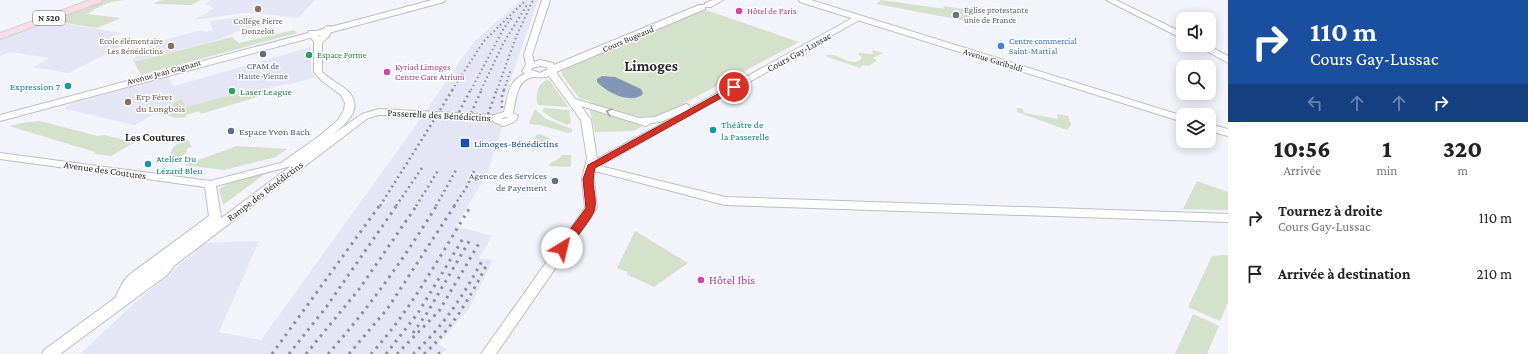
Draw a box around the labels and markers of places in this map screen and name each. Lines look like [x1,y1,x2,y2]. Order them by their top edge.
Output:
marker: Collège Pierre Donzelot [253,4,263,14]
place label: Église protestante unie de France [964,5,1028,25]
marker: Hôtel de Paris [734,6,744,16]
place label: Hôtel de Paris [747,6,797,16]
marker: Église protestante unie de France [951,10,961,20]
place label: Collège Pierre Donzelot [233,16,283,36]
place label: École élémentaire Les Bénédictins [99,36,163,56]
place label: Centre commercial Saint-Martial [1009,36,1078,56]
marker: École élémentaire Les Bénédictins [166,41,176,51]
marker: Centre commercial Saint-Martial [996,41,1006,51]
marker: CPAM de Haute-Vienne [258,49,268,59]
marker: Espace Forme [304,50,314,60]
place label: Espace Forme [317,50,367,60]
place label: CPAM de Haute-Vienne [238,61,288,81]
place label: Kyriad Limoges Centre Gare Atrium [395,62,465,82]
marker: Kyriad Limoges Centre Gare Atrium [382,67,392,77]
pin [717,70,751,104]
place label: Expression 7 [10,81,60,92]
marker: Expression 7 [63,81,73,91]
marker: Laser League [227,86,237,96]
place label: Laser League [240,86,293,97]
place label: Erp Féret du Longbois [136,91,185,114]
marker: Erp Féret du Longbois [123,97,133,107]
place label: Théâtre de la Passerelle [721,119,770,142]
marker: Théâtre de la Passerelle [708,125,718,135]
marker: Espace Yvon Bach [226,126,236,136]
place label: Espace Yvon Bach [239,126,310,137]
marker: Limoges-Bénédictins [459,137,471,149]
place label: Limoges-Bénédictins [474,138,558,149]
place label: Atelier Du Lézard Bleu [156,153,203,176]
marker: Atelier Du Lézard Bleu [143,159,153,169]
place label: Agence des Services de Payement [469,170,548,193]
marker: Agence des Services de Payement [550,176,560,186]
place label: Hôtel Ibis [709,273,755,287]
marker: Hôtel Ibis [696,275,706,285]

